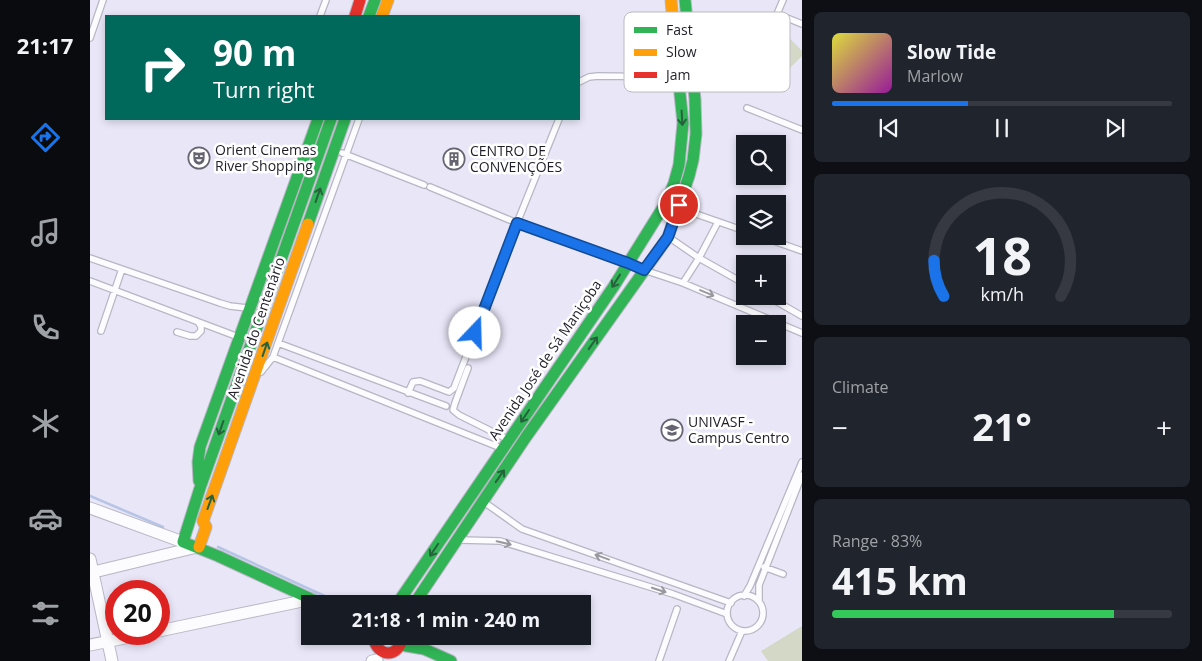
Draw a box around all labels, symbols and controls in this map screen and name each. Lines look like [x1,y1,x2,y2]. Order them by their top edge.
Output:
legend [624,12,790,92]
text: Fast [666,20,693,39]
text: 90 m [213,29,296,76]
text: 21:17 [17,30,73,60]
icon: right [130,35,195,100]
text: Slow Tide [907,39,996,65]
text: Slow [666,42,697,61]
text: Jam [664,65,691,84]
text: Marlow [907,65,963,87]
text: Turn right [213,74,315,104]
one-way arrow [678,110,687,126]
icon: previous [875,114,903,142]
icon: pause [988,114,1016,142]
icon: next [1101,114,1129,142]
icon: directions [28,120,63,155]
map controls [736,135,786,365]
button: search [736,135,786,185]
place label: Orient Cinemas River Shopping [215,140,317,175]
place label: CENTRO DE CONVENÇÕES [470,141,562,176]
theatre icon: Orient Cinemas River Shopping [187,146,211,170]
building icon: CENTRO DE CONVENÇÕES [442,147,466,171]
pin [658,184,700,226]
one-way arrow [314,187,324,203]
icon: arrive [665,191,693,219]
button: layers [736,195,786,245]
icon: music [28,215,63,250]
text: 18 [972,219,1032,290]
street label: Avenida do Centenário [222,254,289,401]
button: + [736,255,786,305]
one-way arrow [611,274,621,288]
street label: Avenida José de Sá Maniçoba [484,276,605,443]
text: km/h [980,282,1024,306]
one-way arrow [699,289,714,299]
position arrow [448,306,500,358]
icon: phone [28,310,63,345]
button: − [736,315,786,365]
one-way arrow [588,336,598,350]
one-way arrow [261,341,270,357]
text: Climate [832,376,889,398]
text: 21° [972,400,1032,452]
icon: climate [28,406,63,441]
text: − [832,408,848,446]
text: + [1156,408,1172,446]
one-way arrow [520,409,530,423]
place label: UNIVASF - Campus Centro [688,412,789,447]
school or university icon: UNIVASF - Campus Centro [660,418,684,442]
one-way arrow [216,420,225,436]
one-way arrow [495,469,505,483]
one-way arrow [206,494,215,510]
icon: car [28,501,63,536]
text: Range · 83% [832,530,922,552]
one-way arrow [495,539,511,548]
one-way arrow [429,543,439,557]
one-way arrow [595,552,610,561]
text: 415 km [832,554,968,606]
speed limit sign: 20 [105,580,170,645]
one-way arrow [651,585,667,595]
icon: filters [28,596,63,631]
text: 21:18 · 1 min · 240 m [352,607,540,633]

